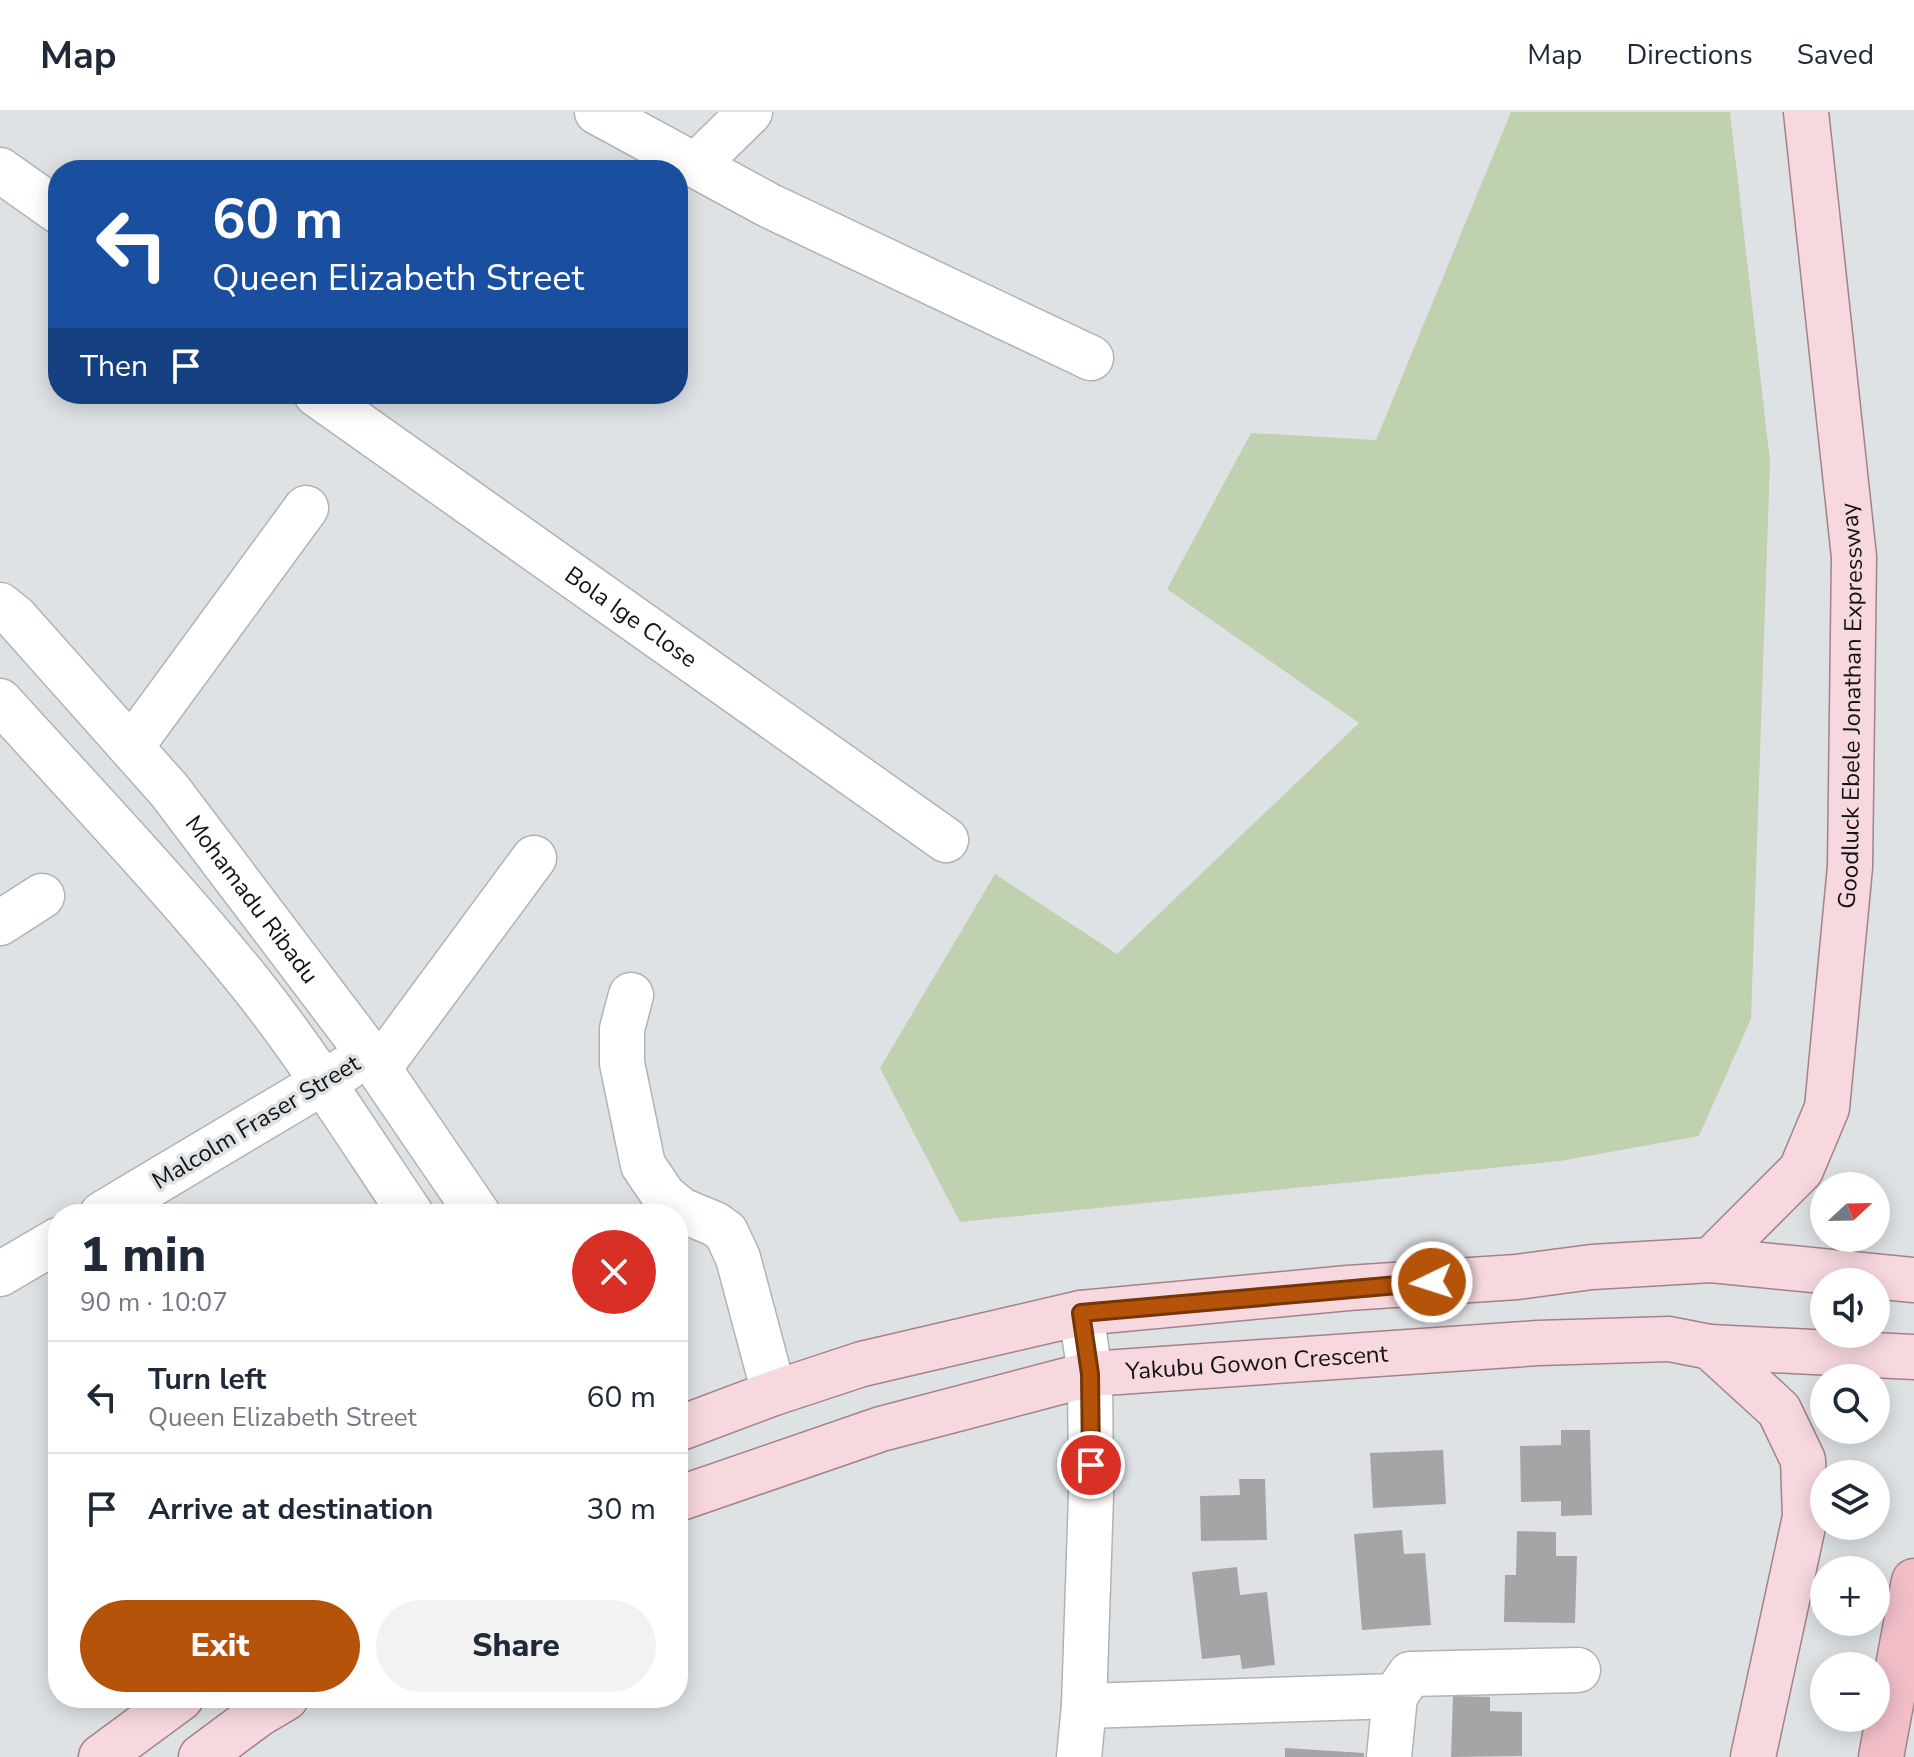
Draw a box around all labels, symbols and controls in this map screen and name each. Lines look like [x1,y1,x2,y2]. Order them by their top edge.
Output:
text: Map [40,30,117,81]
text: Map [1527,36,1582,74]
text: Directions [1626,36,1753,74]
text: Saved [1797,36,1874,74]
text: 60 m [212,181,343,258]
icon: left [80,192,184,296]
text: Queen Elizabeth Street [212,254,584,303]
icon: arrive [164,344,208,388]
text: Then [80,346,148,387]
street label: Goodluck Ebele Jonathan Expressway [1830,500,1870,910]
street label: Bola Ige Close [558,559,704,675]
street label: Mohamadu Ribadu [178,809,326,990]
street label: Malcolm Fraser Street [146,1047,366,1197]
north arrow [1810,1172,1890,1252]
map controls [1810,1172,1890,1732]
text: 1 min [80,1222,206,1288]
button: close [572,1230,656,1314]
position arrow [1390,1240,1474,1324]
button: sound [1810,1268,1890,1348]
text: 90 m · 10:07 [80,1285,228,1320]
street label: Yakubu Gowon Crescent [1124,1337,1390,1388]
text: Turn left [148,1359,266,1400]
button: search [1810,1364,1890,1444]
icon: left [80,1375,124,1419]
text: 60 m [587,1377,656,1418]
text: Queen Elizabeth Street [148,1400,417,1435]
pin [1057,1431,1125,1499]
icon: arrive [1069,1443,1113,1487]
button: layers [1810,1460,1890,1540]
icon: arrive [80,1487,124,1531]
text: Arrive at destination [148,1489,433,1530]
text: 30 m [587,1489,656,1530]
button: + [1810,1556,1890,1636]
button: Exit [80,1600,360,1692]
button: Share [376,1600,656,1692]
button: − [1810,1652,1890,1732]

